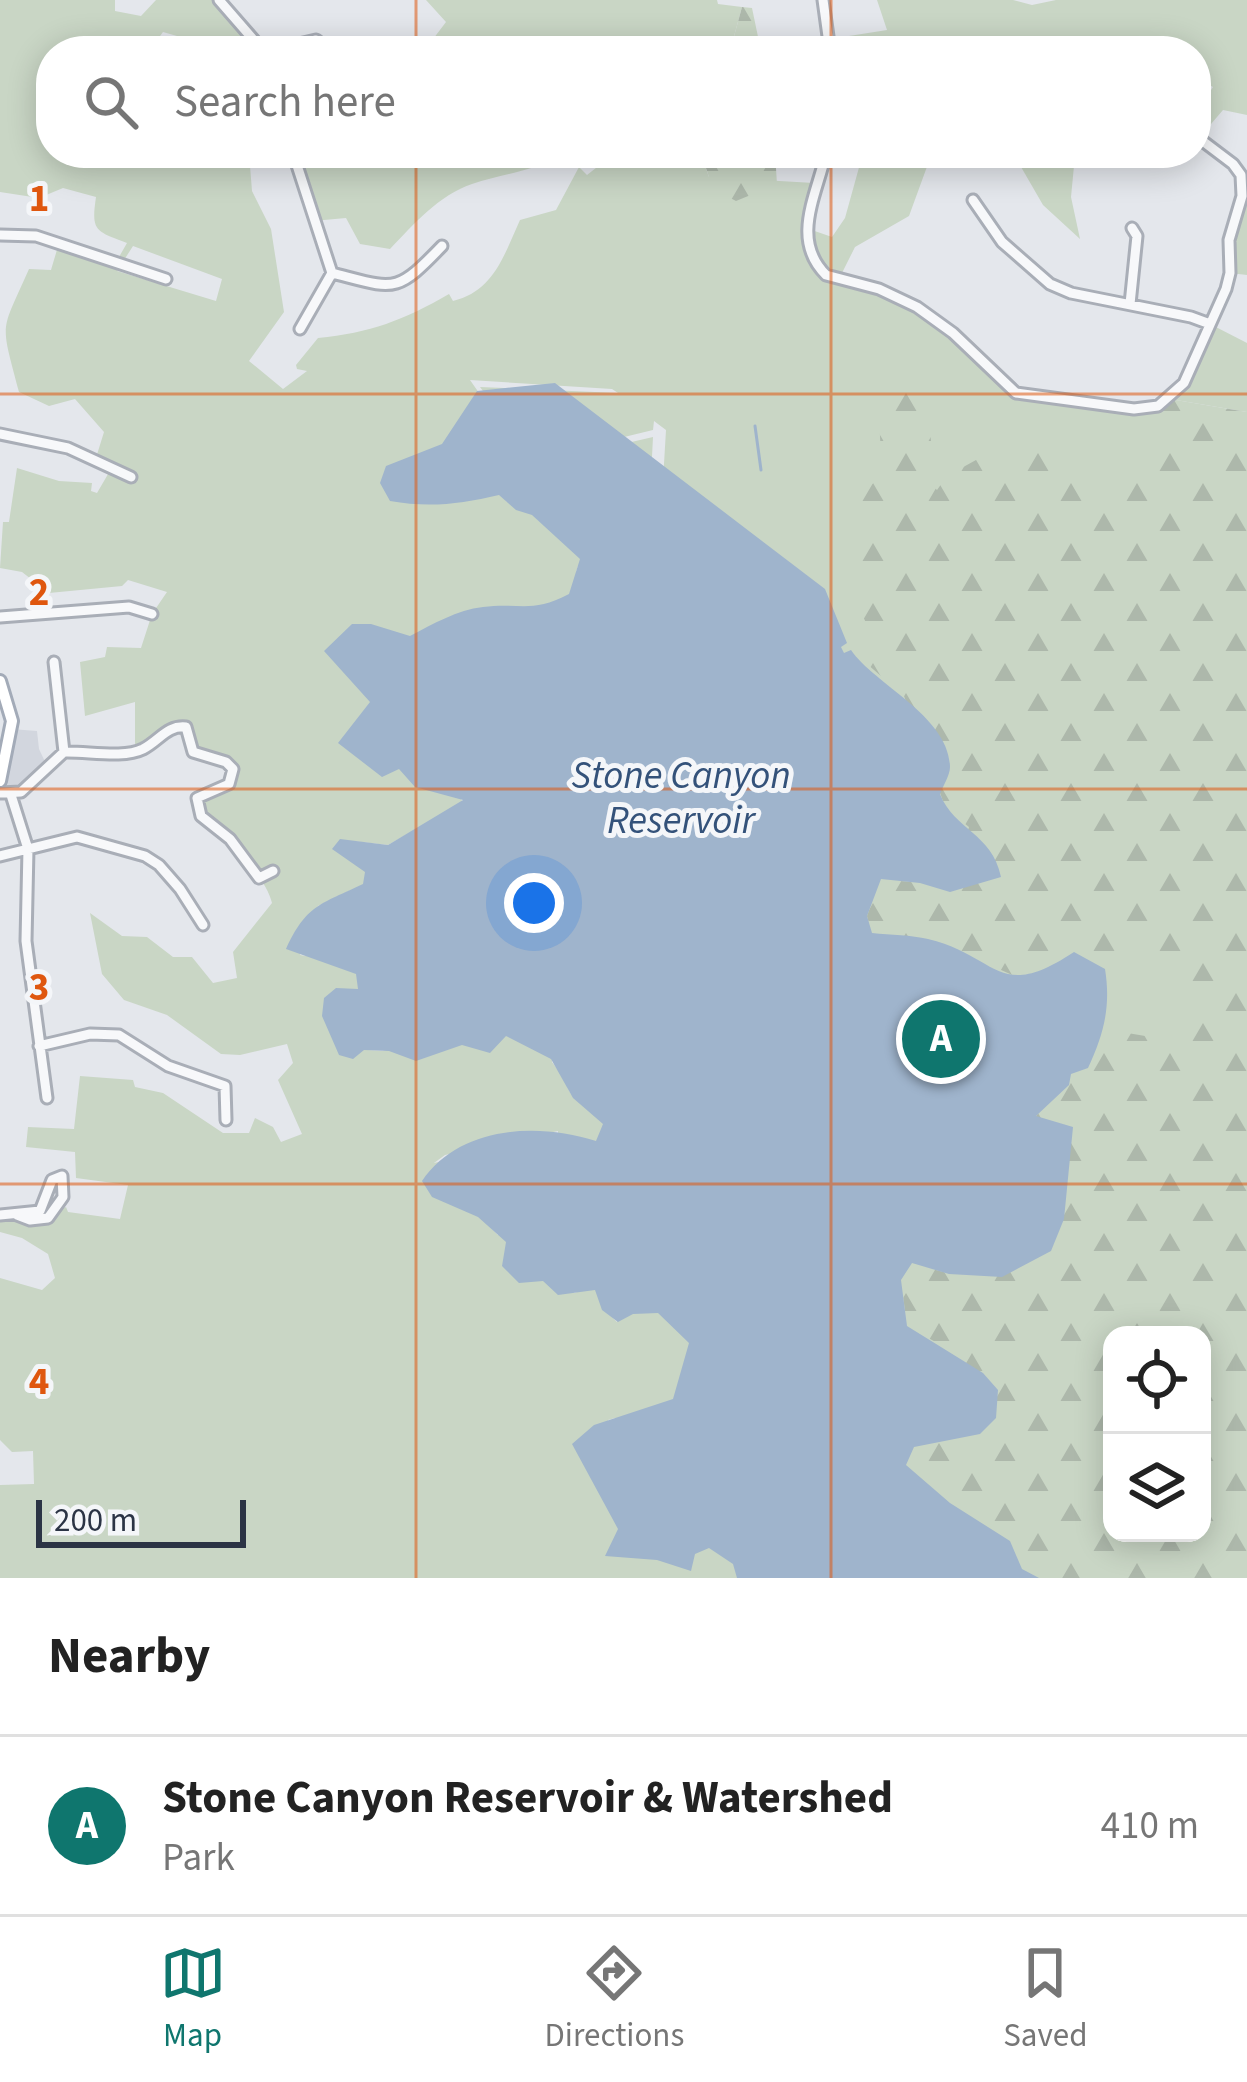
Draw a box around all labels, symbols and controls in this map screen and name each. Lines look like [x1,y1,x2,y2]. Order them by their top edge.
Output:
search box [36,36,1211,168]
icon: search [78,69,144,135]
text: Search here [174,70,396,134]
text: 1 [29,171,49,227]
text: 2 [29,565,49,621]
water label: Stone Canyon Reservoir [571,748,791,849]
your location [504,873,564,933]
text: 3 [29,960,49,1016]
pin: A [902,994,980,1084]
map controls [1103,1326,1211,1542]
button: locate [1103,1326,1211,1434]
text: 4 [29,1354,49,1410]
button: layers [1103,1434,1211,1542]
scale bar [36,1494,246,1547]
text: 200 m [54,1497,137,1544]
text: Nearby [48,1620,210,1692]
text: Stone Canyon Reservoir & Watershed [162,1766,893,1830]
text: A [76,1798,98,1854]
text: 410 m [1101,1798,1199,1854]
text: Park [162,1830,235,1886]
tab: Map [160,1940,226,2059]
tab: Directions [545,1940,684,2059]
tab: Saved [1003,1940,1087,2059]

